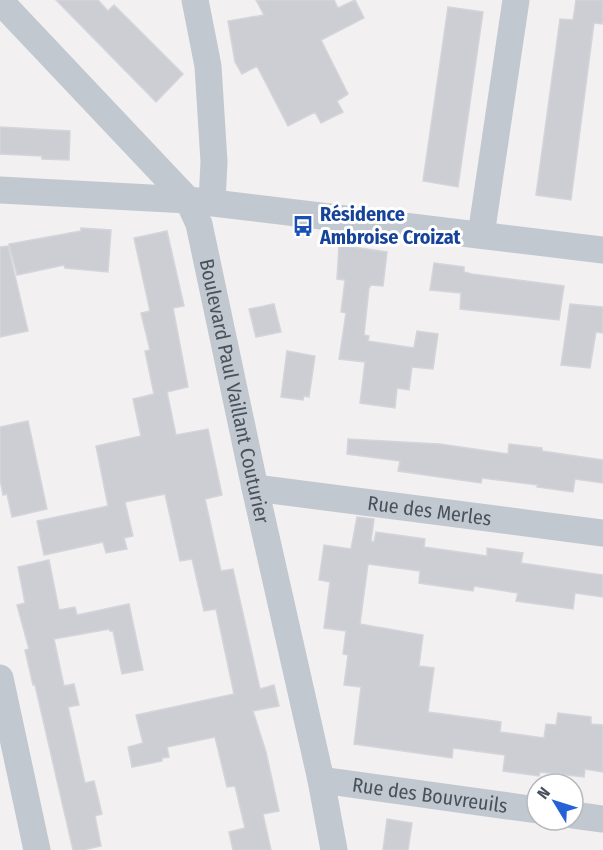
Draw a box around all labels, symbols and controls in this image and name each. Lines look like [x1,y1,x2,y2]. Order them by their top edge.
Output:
place label: Résidence Ambroise Croizat [319,202,462,249]
bus stop icon: Résidence Ambroise Croizat [291,214,315,238]
street label: Boulevard Paul Vaillant Couturier [195,257,275,526]
street label: Rue des Merles [366,491,493,530]
street label: Rue des Bouvreuils [351,772,509,818]
north arrow [525,772,585,832]
text: N [533,783,554,803]

